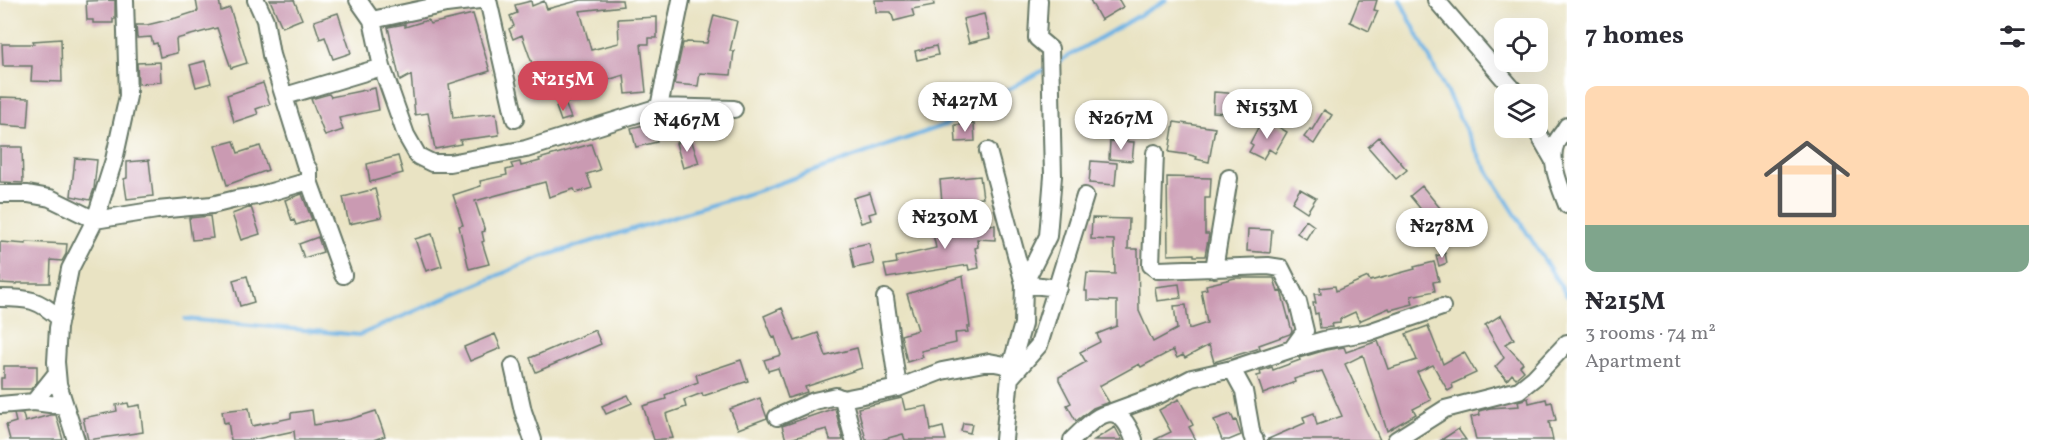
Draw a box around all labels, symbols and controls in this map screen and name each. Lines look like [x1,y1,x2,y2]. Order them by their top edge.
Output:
map controls [1494,18,1548,138]
button: locate [1494,18,1548,72]
text: 7 homes [1585,18,1684,54]
icon: filters [1996,20,2029,53]
pin: ₦215M [521,61,605,112]
text: ₦215M [532,66,594,94]
pin: ₦427M [923,82,1007,133]
button: layers [1494,84,1548,138]
text: ₦427M [932,87,998,115]
pin: ₦153M [1225,89,1309,140]
text: ₦153M [1236,94,1298,122]
pin: ₦267M [1079,100,1163,151]
pin: ₦467M [645,102,729,153]
text: ₦267M [1089,105,1153,133]
text: ₦467M [654,107,720,135]
icon: home [1753,125,1861,233]
pin: ₦230M [903,199,987,250]
text: ₦230M [912,204,978,232]
pin: ₦278M [1400,208,1484,259]
text: ₦278M [1410,213,1474,241]
text: ₦215M [1585,284,1665,320]
text: 3 rooms · 74 m² [1585,320,1716,348]
text: Apartment [1585,348,1681,376]

